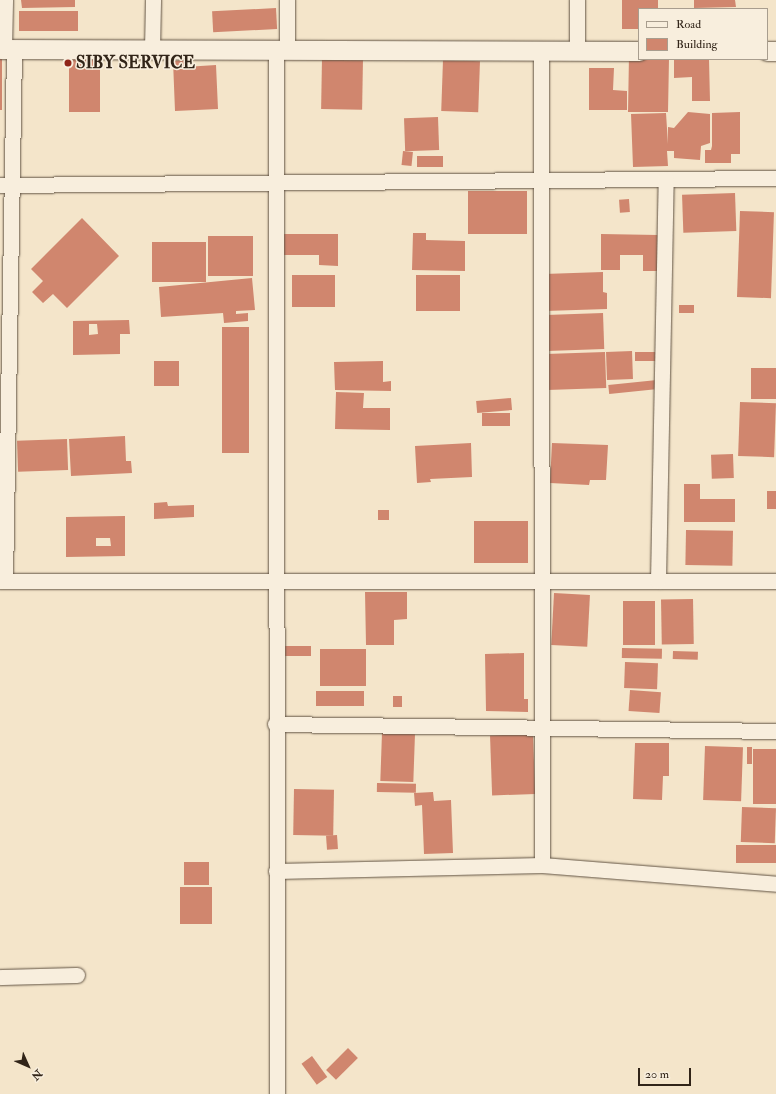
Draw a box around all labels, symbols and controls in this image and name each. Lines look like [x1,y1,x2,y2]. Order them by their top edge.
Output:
legend [638,8,768,60]
text: Road [676,17,701,32]
text: Building [676,37,717,52]
place label: SIBY SERVICE [76,53,195,73]
marker: SIBY SERVICE [63,58,73,68]
north arrow [8,1046,48,1086]
scale bar [640,1060,693,1086]
text: N [29,1067,45,1083]
text: 20 m [645,1067,669,1082]

